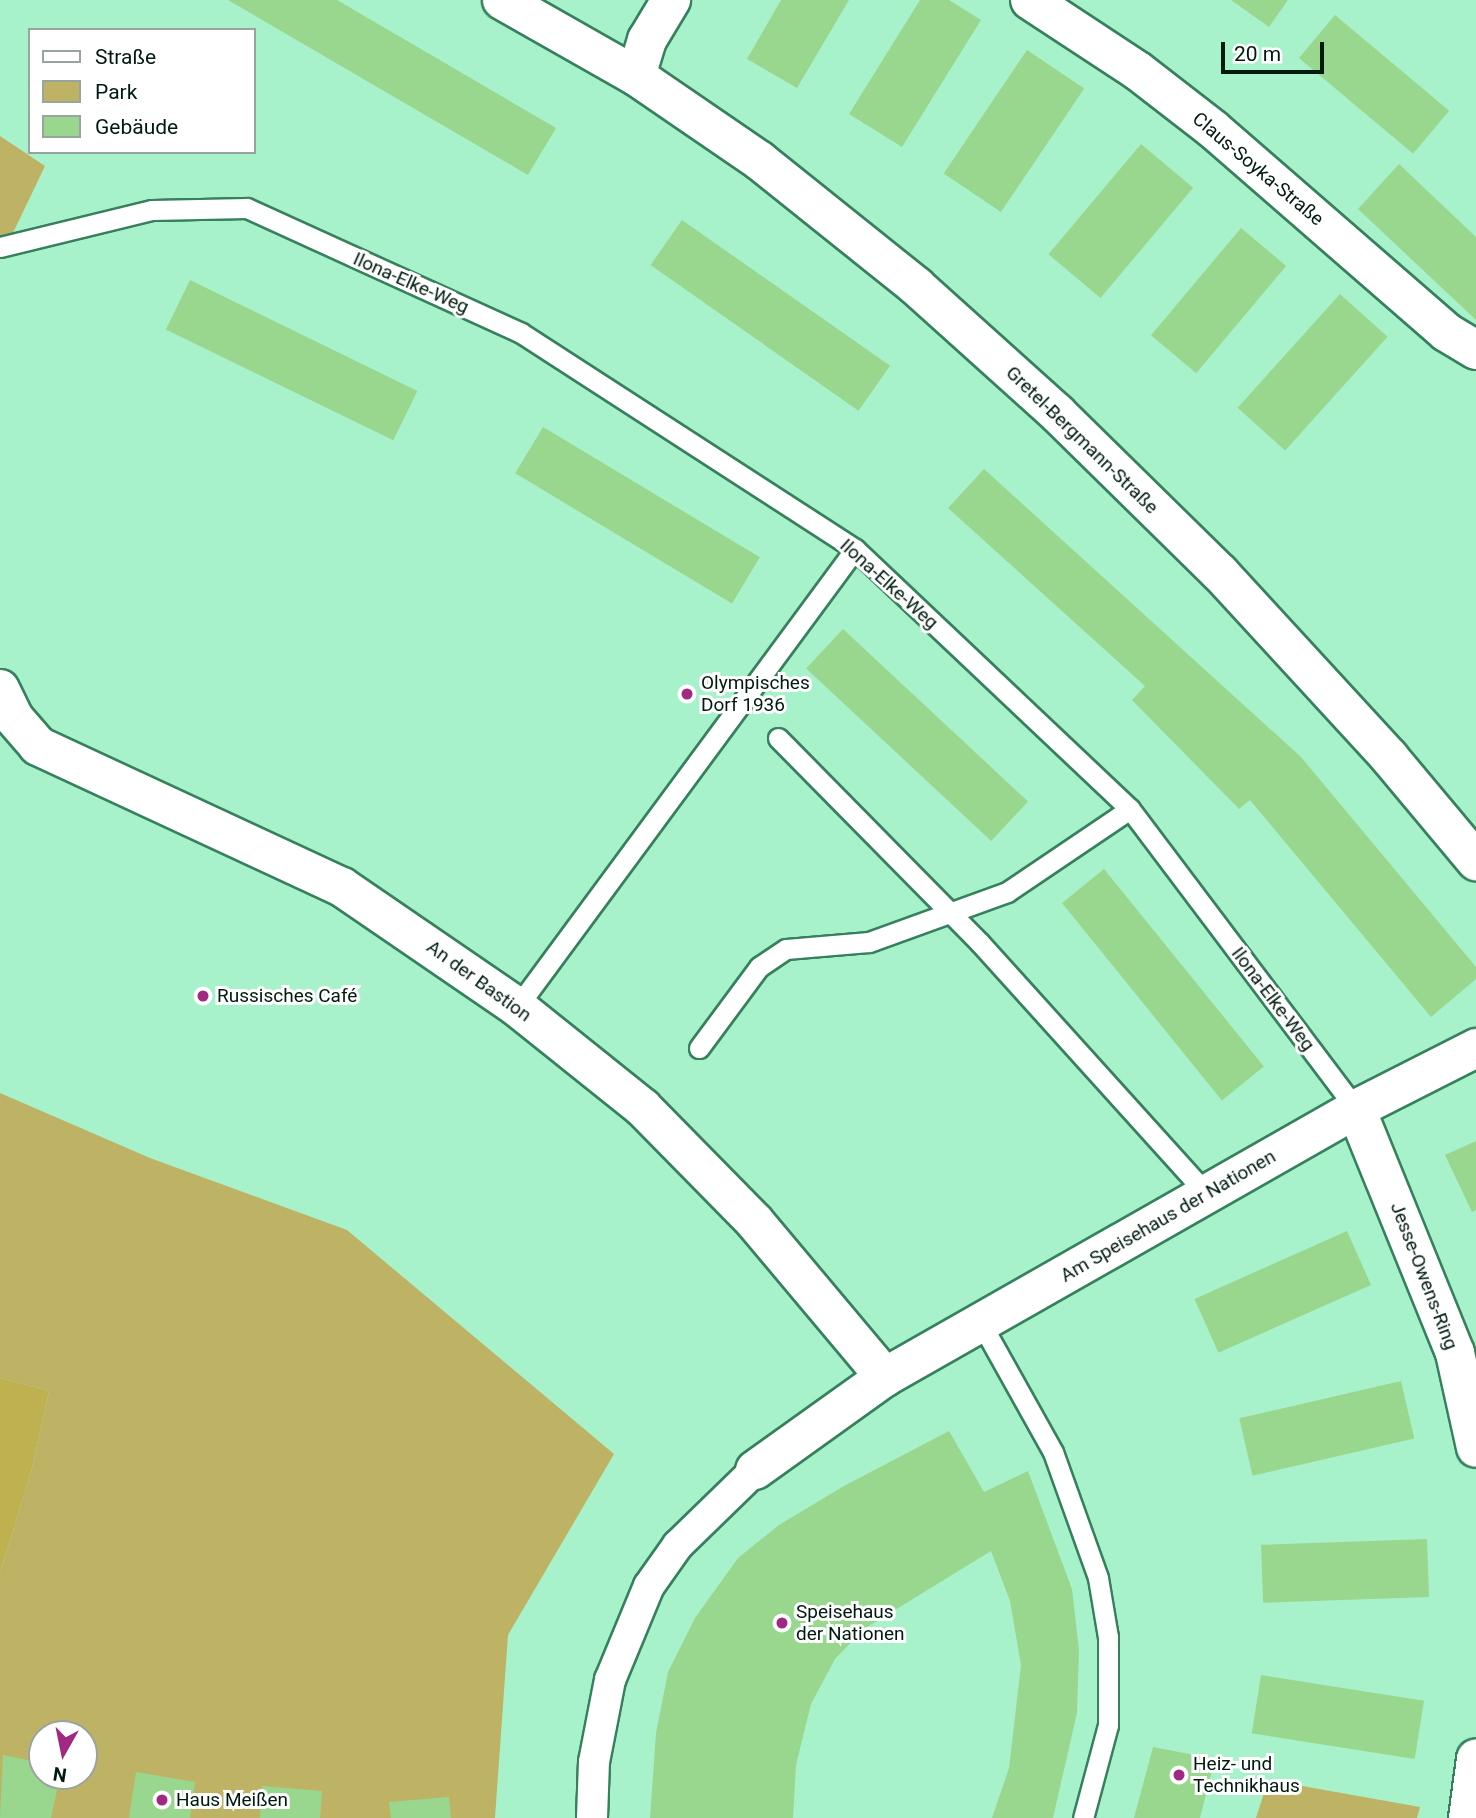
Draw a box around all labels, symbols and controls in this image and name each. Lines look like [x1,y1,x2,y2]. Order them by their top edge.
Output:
legend [28,28,256,154]
scale bar [1224,28,1327,72]
text: 20 m [1234,42,1281,66]
text: Straße [95,45,156,69]
text: Park [95,80,137,104]
street label: Claus-Soyka-Straße [1188,107,1328,231]
text: Gebäude [95,115,178,139]
street label: Ilona-Elke-Weg [350,247,472,319]
street label: Gretel-Bergmann-Straße [1001,361,1163,519]
street label: Ilona-Elke-Weg [835,534,943,634]
place label: Olympisches Dorf 1936 [701,672,810,716]
marker: Olympisches Dorf 1936 [679,686,695,702]
street label: An der Bastion [422,935,536,1027]
street label: Ilona-Elke-Weg [1227,943,1319,1055]
place label: Russisches Café [217,985,357,1007]
marker: Russisches Café [195,988,211,1004]
street label: Am Speisehaus der Nationen [1056,1145,1280,1287]
street label: Jesse-Owens-Ring [1385,1199,1463,1353]
place label: Speisehaus der Nationen [796,1601,905,1645]
marker: Speisehaus der Nationen [774,1615,790,1631]
north arrow [28,1720,98,1790]
place label: Heiz- und Technikhaus [1193,1753,1300,1797]
text: N [52,1762,68,1787]
marker: Heiz- und Technikhaus [1171,1767,1187,1783]
place label: Haus Meißen [176,1789,288,1811]
marker: Haus Meißen [154,1792,170,1808]

